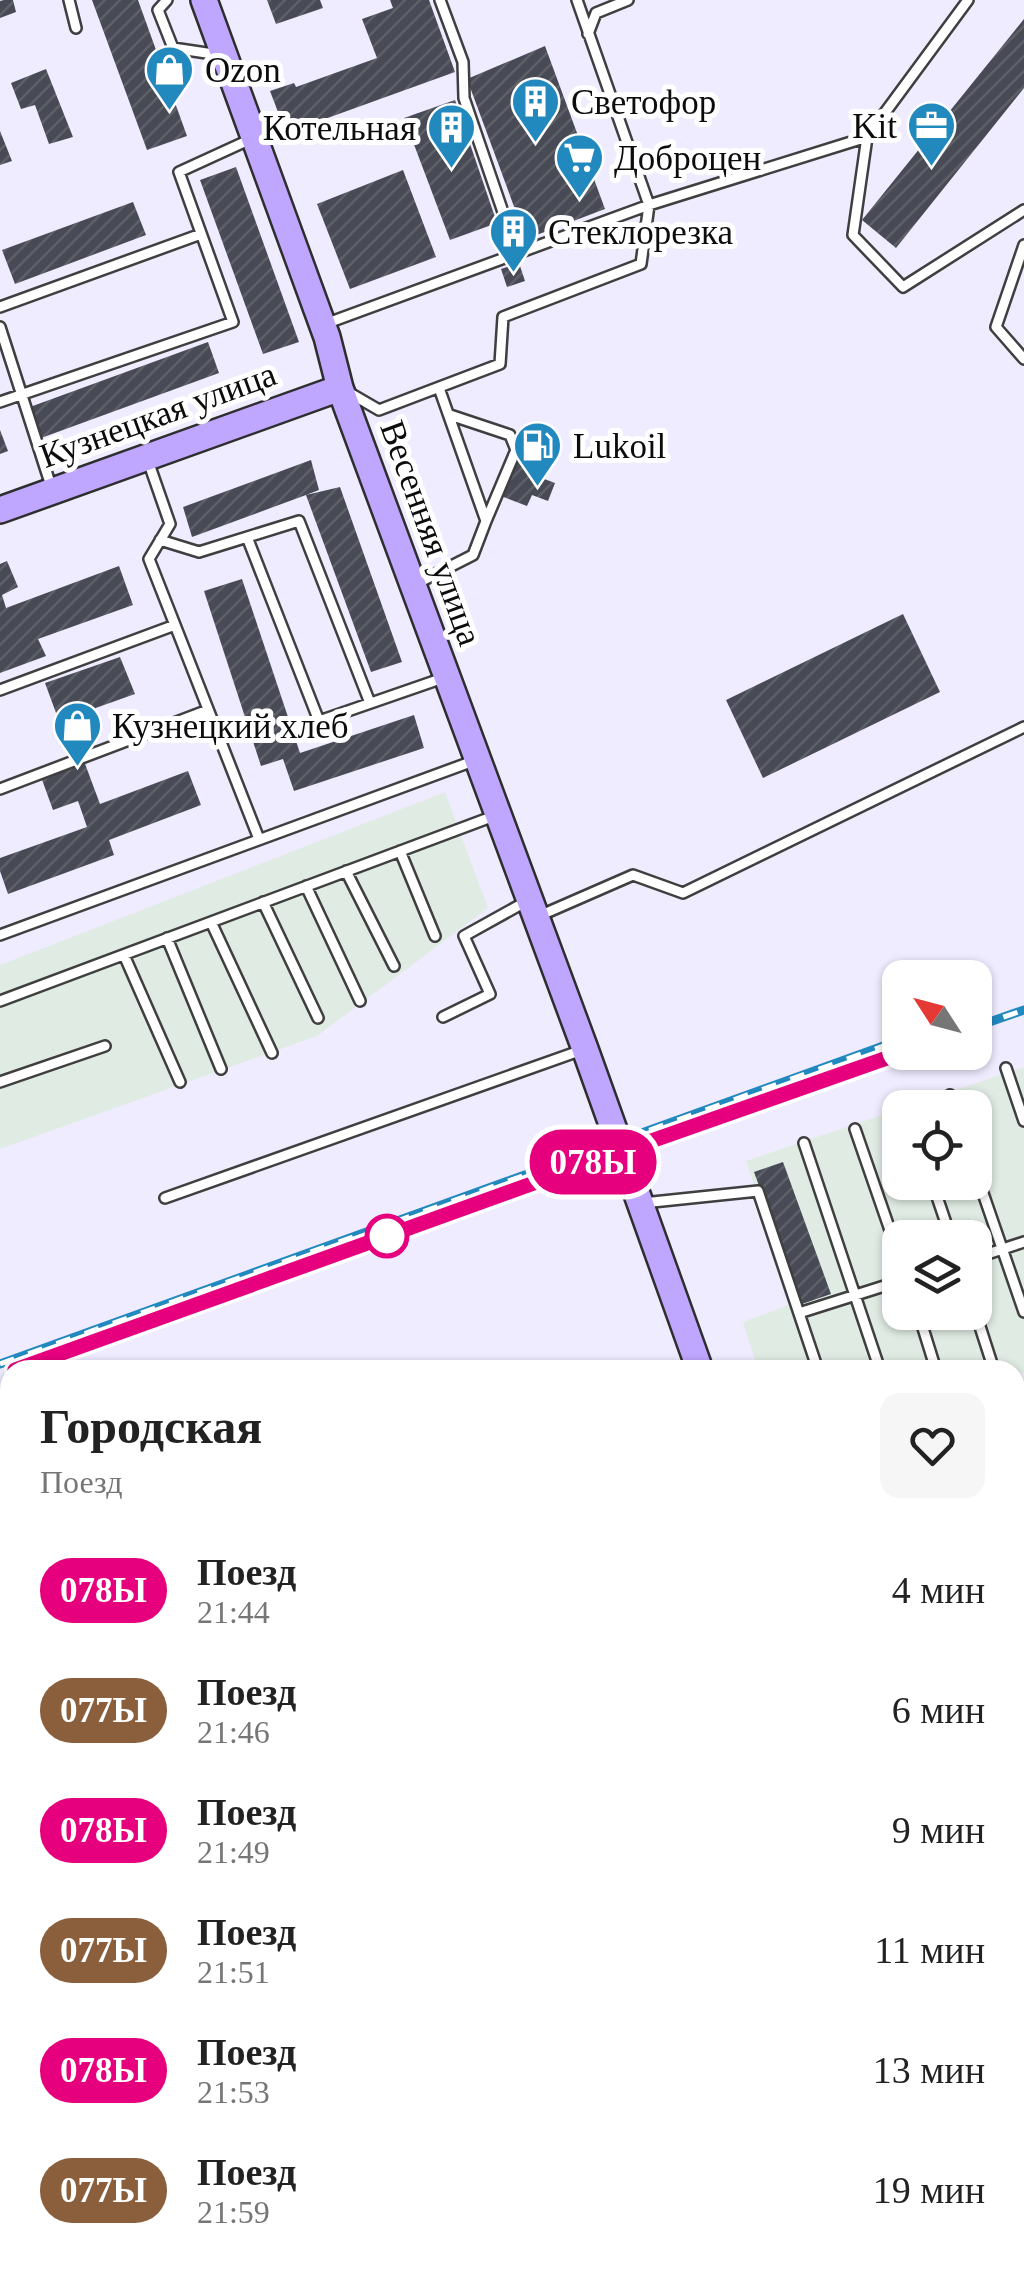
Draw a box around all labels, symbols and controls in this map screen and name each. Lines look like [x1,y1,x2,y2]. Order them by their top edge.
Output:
shop icon: Ozon [144,44,196,112]
place label: Ozon [205,51,281,90]
building icon: Светофор [510,76,562,144]
place label: Светофор [571,83,716,122]
office icon: Kit [906,100,958,168]
building icon: Котельная [425,102,477,170]
place label: Kit [852,107,897,146]
place label: Котельная [263,109,416,148]
supermarket icon: Доброцен [553,132,605,200]
place label: Доброцен [614,139,761,178]
building icon: Стеклорезка [487,206,539,274]
place label: Стеклорезка [548,213,733,252]
street label: Кузнецкая улица [35,354,282,476]
street label: Весенняя улица [372,415,490,651]
fuel station icon: Lukoil [512,420,564,488]
place label: Lukoil [573,427,667,466]
shop icon: Кузнецкий хлеб [51,700,103,768]
place label: Кузнецкий хлеб [112,707,349,746]
north arrow [882,960,992,1070]
map controls [882,960,992,1330]
button: locate [882,1090,992,1200]
line badge: 078Ы [523,1130,663,1194]
text: 078Ы [550,1143,636,1182]
unlabelled marker [366,1215,408,1257]
button: layers [882,1220,992,1330]
button: heart [880,1393,985,1498]
text: Городская [40,1400,262,1453]
text: Поезд [40,1464,122,1500]
text: Поезд [197,1551,296,1593]
text: 4 мин [892,1569,985,1611]
text: 078Ы [60,1571,147,1610]
text: 21:44 [197,1594,270,1630]
text: Поезд [197,1671,296,1713]
text: 6 мин [892,1689,985,1731]
text: 077Ы [60,1691,147,1730]
text: 21:46 [197,1714,270,1750]
text: Поезд [197,1791,296,1833]
text: 9 мин [892,1809,985,1851]
text: 078Ы [60,1811,147,1850]
text: 21:49 [197,1834,270,1870]
text: Поезд [197,1911,296,1953]
text: 11 мин [874,1929,985,1971]
text: 077Ы [60,1931,147,1970]
text: 21:51 [197,1954,270,1990]
text: Поезд [197,2031,296,2073]
text: 13 мин [873,2049,985,2091]
text: 078Ы [60,2051,147,2090]
text: 21:53 [197,2074,270,2110]
text: Поезд [197,2151,296,2193]
text: 19 мин [873,2169,985,2211]
text: 077Ы [60,2171,147,2210]
text: 21:59 [197,2194,270,2230]

